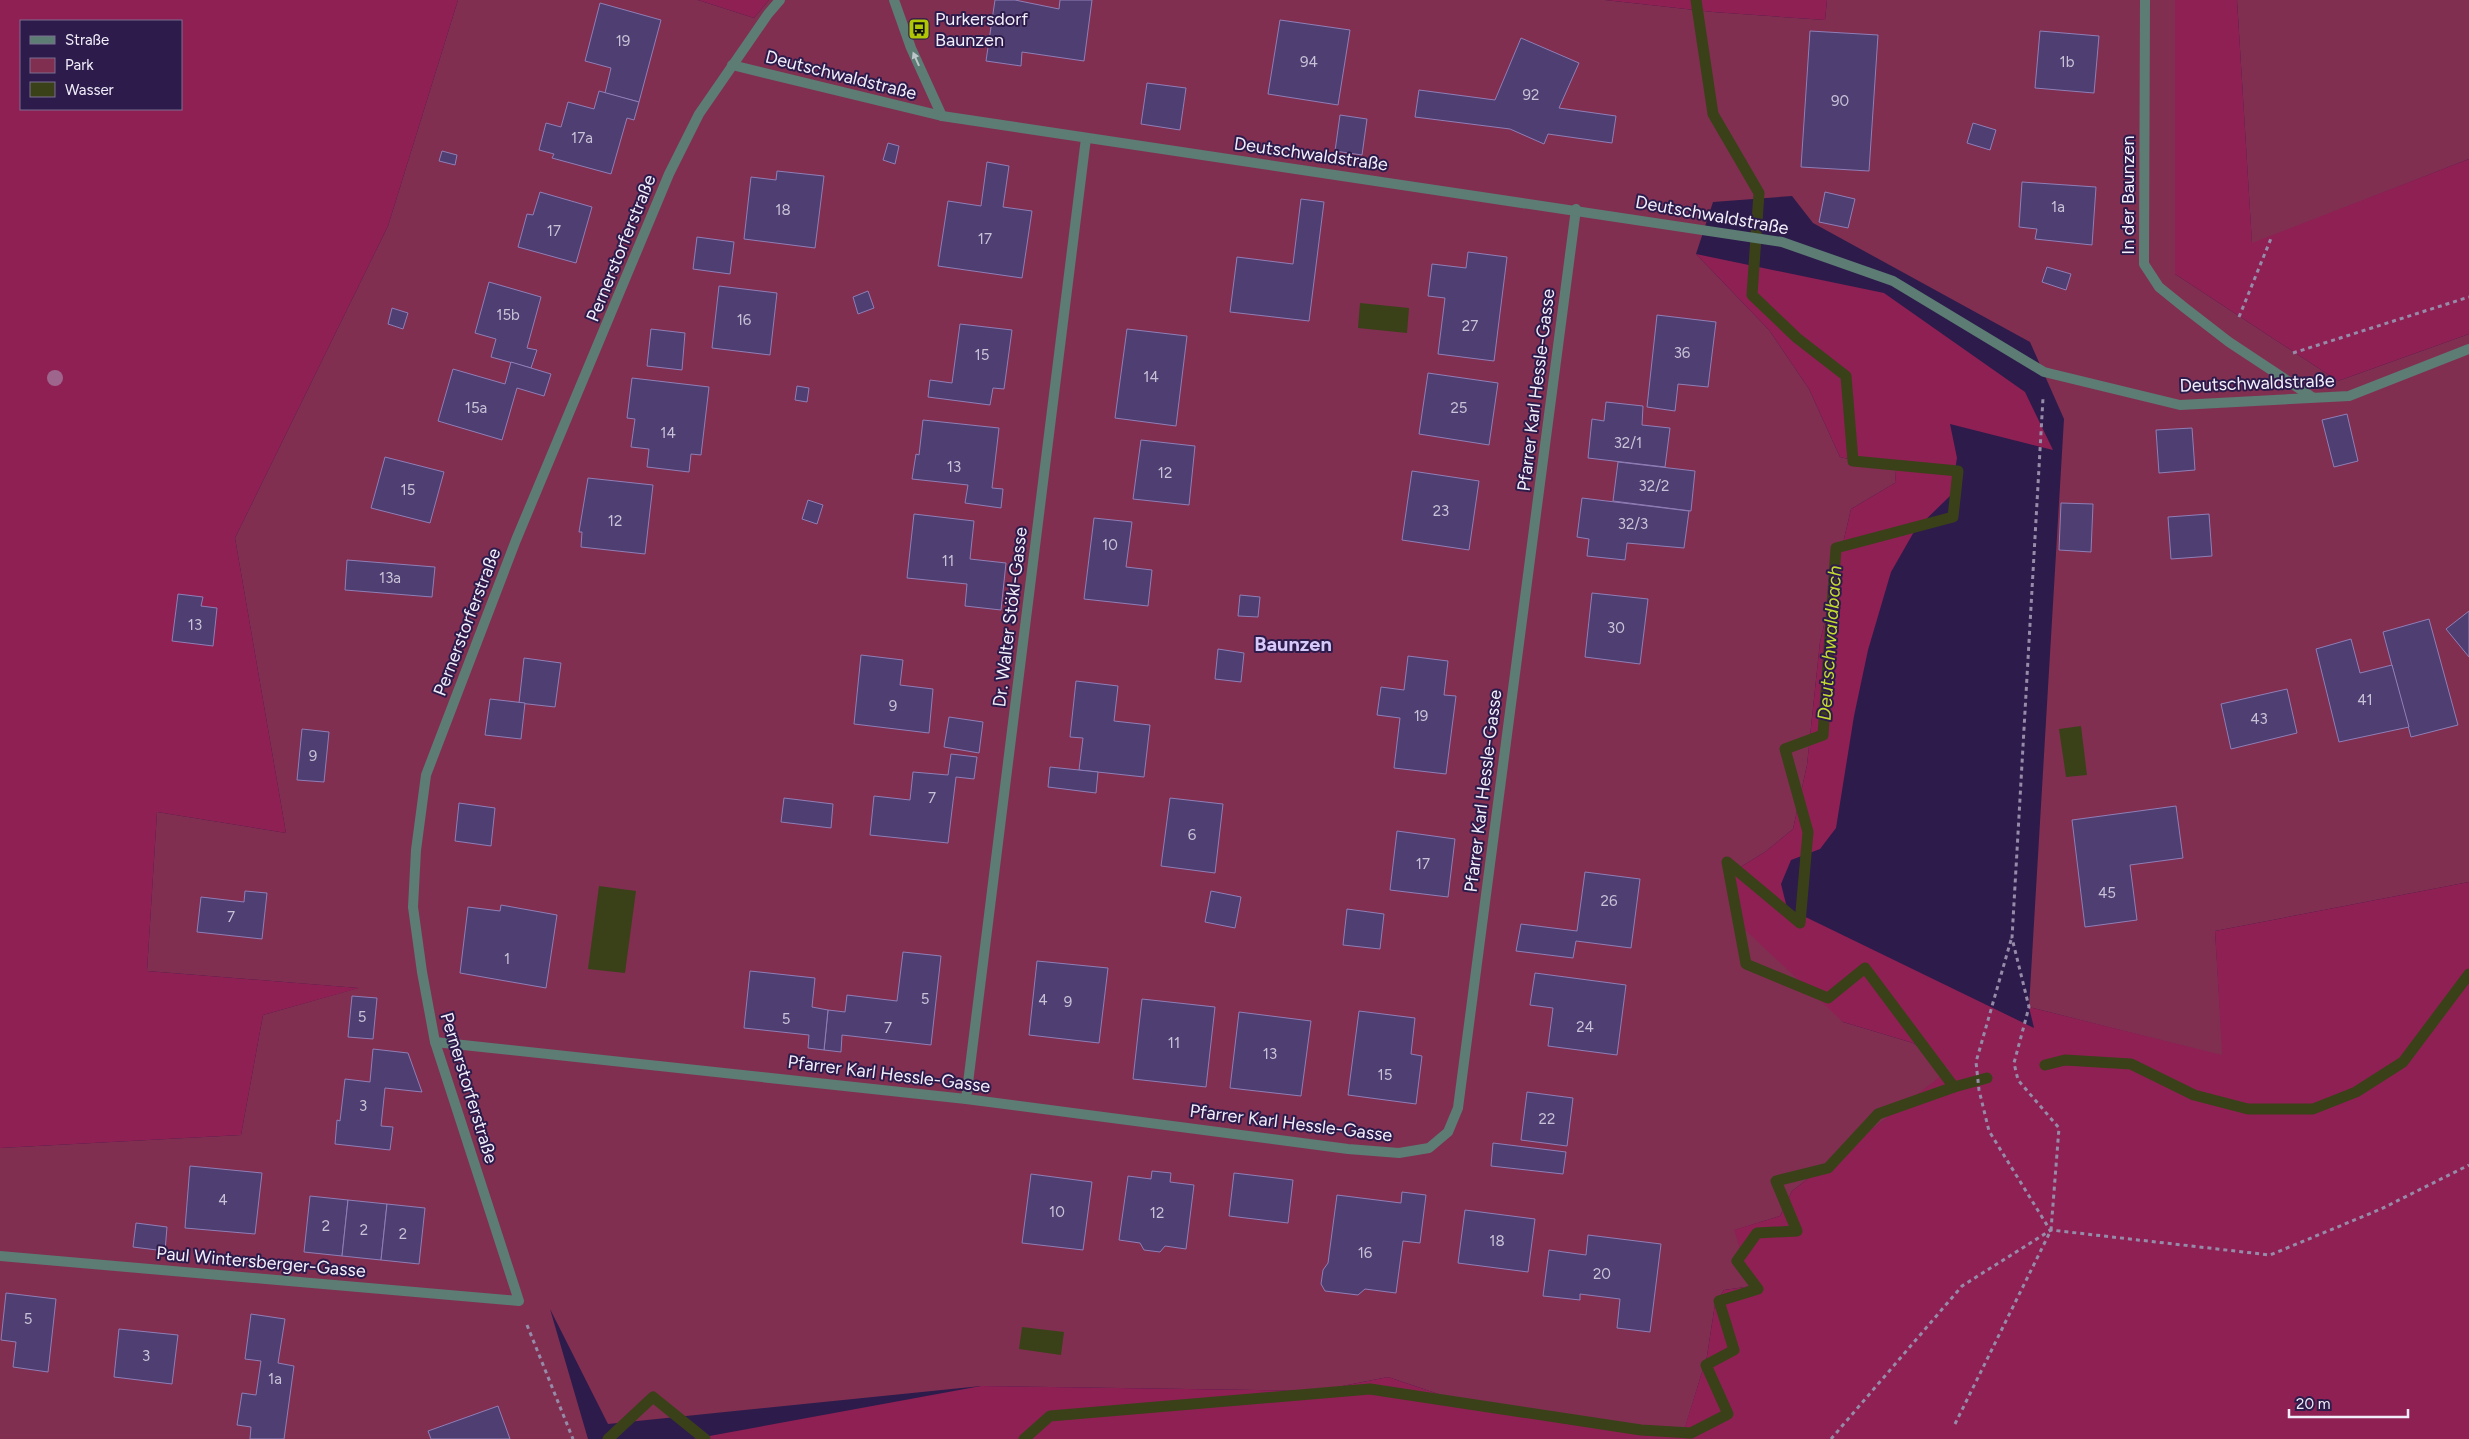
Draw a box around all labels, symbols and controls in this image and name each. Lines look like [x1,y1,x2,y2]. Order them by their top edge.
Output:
place label: Purkersdorf Baunzen [935,8,1028,51]
bus stop icon: Purkersdorf Baunzen [907,17,931,41]
legend [20,20,182,110]
text: Straße [65,31,109,49]
house number: 19 [616,32,630,50]
street label: Deutschwaldstraße [763,46,919,104]
one-way arrow [912,52,920,66]
house number: 94 [1300,53,1318,71]
house number: 1b [2060,53,2075,71]
text: Park [65,56,94,74]
text: Wasser [65,81,114,99]
house number: 92 [1523,86,1539,104]
house number: 90 [1831,92,1849,110]
house number: 17a [571,129,593,147]
street label: Deutschwaldstraße [1233,132,1390,176]
street label: In der Baunzen [2117,135,2139,255]
street label: Pernerstorferstraße [581,171,661,325]
street label: Deutschwaldstraße [1634,191,1790,239]
house number: 1a [2051,198,2065,216]
house number: 18 [775,201,791,219]
house number: 17 [547,222,561,240]
house number: 17 [978,230,992,248]
street label: Pfarrer Karl Hessle-Gasse [1513,287,1559,493]
house number: 15b [496,306,520,324]
house number: 16 [737,311,752,329]
house number: 27 [1462,317,1478,335]
house number: 36 [1674,344,1691,362]
house number: 15 [975,346,989,364]
house number: 14 [1143,368,1159,386]
street label: Deutschwaldstraße [2179,369,2335,397]
house number: 15a [465,399,487,417]
house number: 25 [1450,399,1468,417]
house number: 14 [660,424,676,442]
house number: 32/1 [1614,434,1642,452]
house number: 13 [947,458,961,476]
house number: 12 [1158,464,1172,482]
house number: 32/2 [1639,477,1669,495]
house number: 15 [401,481,415,499]
house number: 23 [1433,502,1449,520]
house number: 12 [608,512,622,530]
house number: 32/3 [1618,515,1648,533]
street label: Dr. Walter Stökl-Gasse [988,525,1032,708]
house number: 10 [1102,536,1118,554]
street label: Pernerstorferstraße [429,545,505,699]
house number: 11 [942,552,954,570]
water label: Deutschwaldbach [1813,564,1846,721]
house number: 13a [379,569,401,587]
house number: 13 [188,616,202,634]
house number: 30 [1607,619,1625,637]
district label: Baunzen [1254,632,1332,656]
street label: Pfarrer Karl Hessle-Gasse [1460,688,1506,894]
house number: 41 [2357,691,2373,709]
house number: 9 [889,697,897,715]
house number: 19 [1414,707,1428,725]
house number: 43 [2250,710,2268,728]
house number: 9 [309,747,317,765]
house number: 7 [928,789,936,807]
house number: 6 [1188,826,1197,844]
house number: 17 [1416,855,1430,873]
house number: 45 [2098,884,2116,902]
house number: 26 [1601,892,1618,910]
house number: 7 [227,908,235,926]
house number: 1 [504,950,510,968]
house number: 5 [921,990,929,1008]
house number: 4 [1038,991,1048,1009]
house number: 9 [1064,993,1072,1011]
house number: 5 [358,1008,366,1026]
street label: Pernerstorferstraße [436,1010,502,1166]
house number: 5 [782,1010,790,1028]
house number: 24 [1576,1018,1594,1036]
house number: 7 [884,1019,892,1037]
house number: 11 [1168,1034,1180,1052]
house number: 13 [1263,1045,1277,1063]
street label: Pfarrer Karl Hessle-Gasse [786,1051,992,1097]
house number: 15 [1378,1066,1392,1084]
house number: 3 [359,1097,367,1115]
street label: Pfarrer Karl Hessle-Gasse [1188,1100,1394,1146]
house number: 22 [1539,1110,1555,1128]
house number: 4 [218,1191,228,1209]
house number: 10 [1049,1203,1065,1221]
house number: 12 [1150,1204,1164,1222]
house number: 2 [322,1217,330,1235]
house number: 2 [360,1221,368,1239]
house number: 2 [399,1225,407,1243]
house number: 18 [1489,1232,1505,1250]
street label: Paul Wintersberger-Gasse [155,1242,367,1282]
house number: 16 [1358,1244,1373,1262]
house number: 20 [1593,1265,1611,1283]
house number: 5 [24,1310,32,1328]
house number: 3 [142,1347,150,1365]
house number: 1a [268,1370,282,1388]
scale bar [2289,1386,2408,1418]
text: 20 m [2296,1395,2330,1413]

